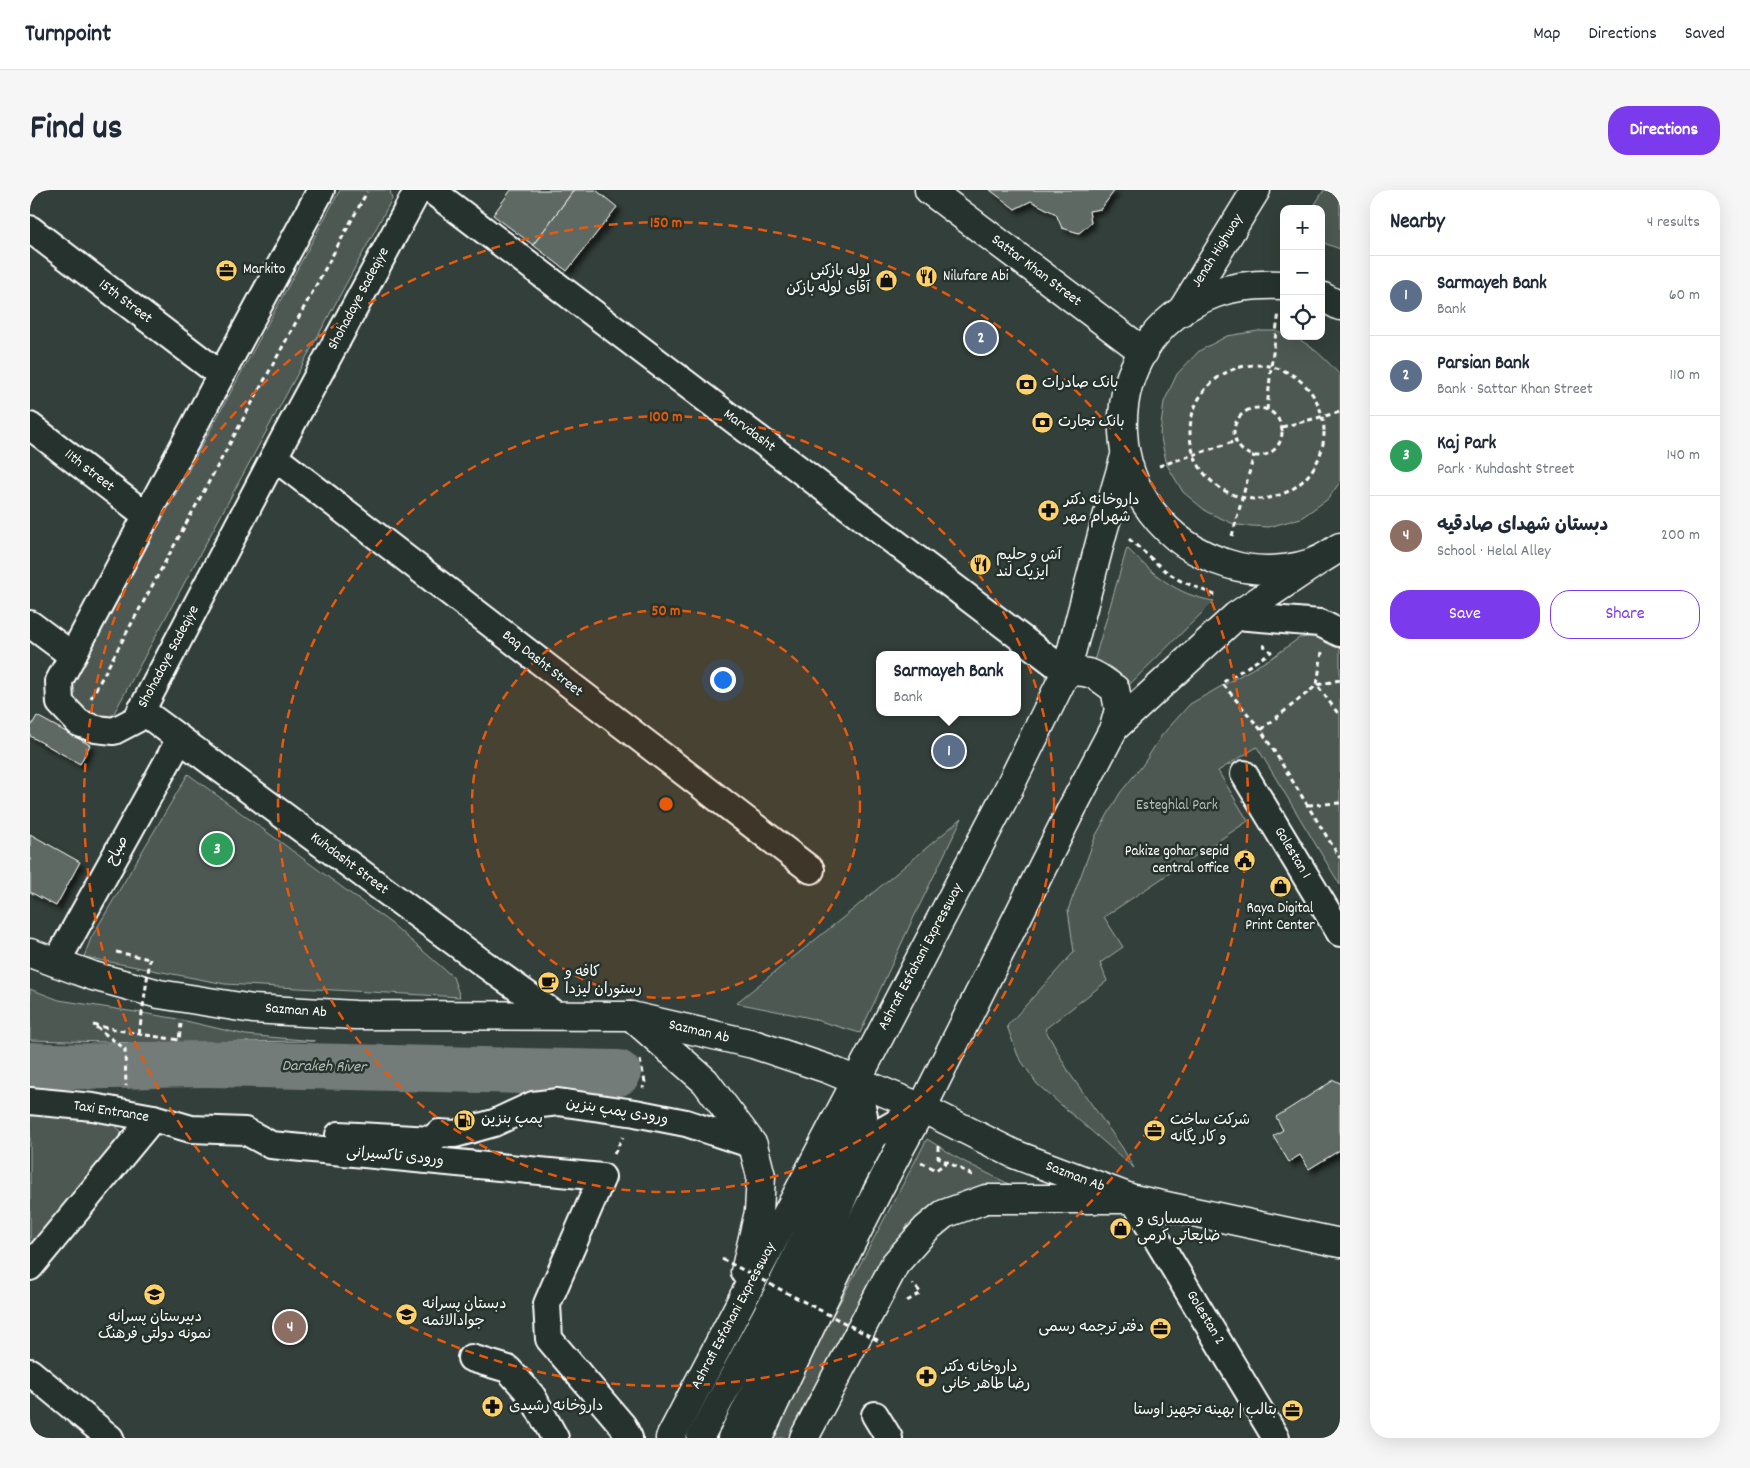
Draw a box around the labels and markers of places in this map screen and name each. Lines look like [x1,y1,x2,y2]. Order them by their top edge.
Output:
office icon: Markito [215,258,239,282]
place label: Markito [243,259,286,281]
place label: لوله بازکنی آقای لوله بازکن [786,261,871,300]
restaurant icon: Nilufare Abi [915,265,939,289]
place label: Nilufare Abi [943,266,1009,288]
shop icon: لوله بازکنی آقای لوله بازکن [874,269,898,293]
pin: 2 [965,319,997,357]
bank icon: بانک صادرات [1014,372,1038,396]
place label: بانک صادرات [1042,373,1118,395]
bank icon: بانک تجارت [1030,411,1054,435]
place label: بانک تجارت [1058,412,1125,434]
place label: داروخانه دکتر شهرام مهر [1062,490,1139,529]
pharmacy icon: داروخانه دکتر شهرام مهر [1036,498,1060,522]
place label: آش و حلیم ایزیک لند [996,545,1063,584]
restaurant icon: آش و حلیم ایزیک لند [968,553,992,577]
pin: 1 [933,732,965,770]
centre of rings [657,795,675,813]
pin: 3 [201,830,233,868]
place label: Pakize gohar sepid central office [1125,841,1229,880]
public building icon: Pakize gohar sepid central office [1233,849,1257,873]
shop icon: Raya Digital Print Center [1268,874,1292,898]
place label: Raya Digital Print Center [1245,898,1315,937]
place label: کافه و رستوران لیزدا [564,962,642,1001]
cafe icon: کافه و رستوران لیزدا [537,970,561,994]
fuel station icon: پمپ بنزین [453,1108,477,1132]
place label: پمپ بنزین [481,1109,543,1131]
place label: شرکت ساخت و کار یگانه [1170,1110,1250,1149]
office icon: شرکت ساخت و کار یگانه [1142,1118,1166,1142]
place label: سمساری و ضایعاتی کرمی [1136,1209,1220,1248]
shop icon: سمساری و ضایعاتی کرمی [1109,1217,1133,1241]
school or university icon: دبيرستان پسرانه نمونه دولتی فرهنگ [143,1283,167,1307]
place label: دبستان پسرانه جوادالائمه [422,1294,506,1333]
school or university icon: دبستان پسرانه جوادالائمه [394,1302,418,1326]
place label: دبيرستان پسرانه نمونه دولتی فرهنگ [98,1307,212,1346]
pin: 4 [274,1308,306,1346]
office icon: دفتر ترجمه رسمی [1148,1316,1172,1340]
place label: دفتر ترجمه رسمی [1038,1317,1144,1339]
place label: داروخانه دکتر رضا طاهر خانی [941,1357,1030,1396]
pharmacy icon: داروخانه دکتر رضا طاهر خانی [914,1365,938,1389]
pharmacy icon: داروخانه رشیدی [481,1395,505,1419]
place label: داروخانه رشیدی [509,1396,603,1418]
office icon: بتالب | بهینه تجهیز اوستا [1281,1399,1305,1423]
place label: بتالب | بهینه تجهیز اوستا [1133,1400,1277,1422]

